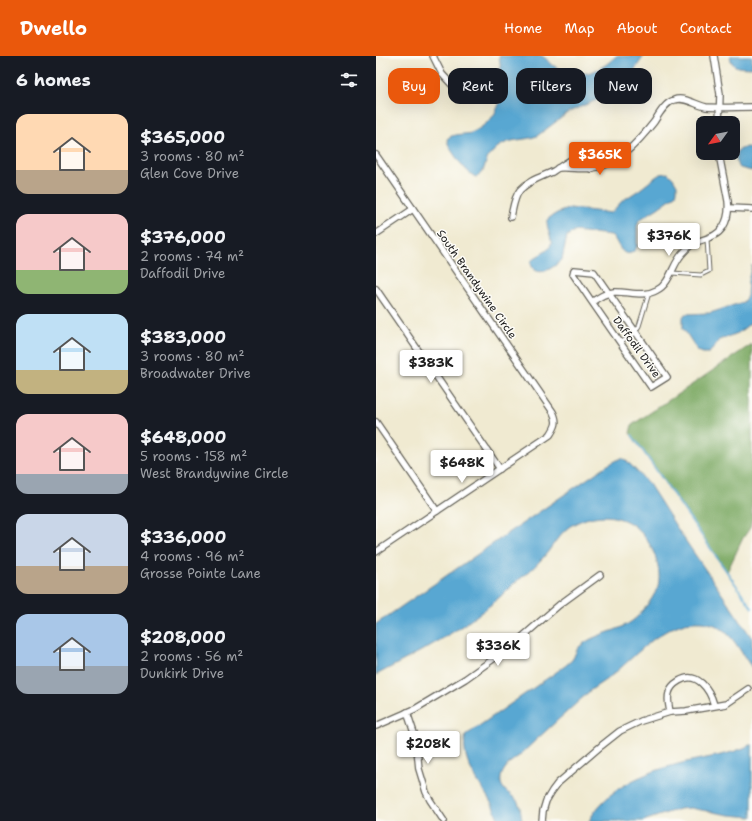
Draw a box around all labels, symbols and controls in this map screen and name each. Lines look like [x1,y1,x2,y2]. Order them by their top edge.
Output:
text: Dwello [20,16,87,41]
text: Home [504,19,543,37]
text: Map [565,19,595,37]
text: About [617,19,658,37]
text: Contact [680,19,732,37]
chip: Buy [388,68,440,104]
chip: Rent [448,68,508,104]
chip: Filters [516,68,586,104]
chip: New [594,68,652,104]
text: 6 homes [16,69,91,91]
icon: filters [338,69,360,91]
north arrow [696,116,740,160]
map controls [696,116,740,160]
text: $365,000 [140,126,225,148]
icon: home [48,130,96,178]
pin: $365K [572,142,628,176]
text: $365K [578,146,622,163]
text: 3 rooms · 80 m² [140,148,244,165]
text: Glen Cove Drive [140,165,239,182]
pin: $376K [641,223,697,257]
text: $376,000 [140,226,226,248]
street label: South Brandywine Circle [433,227,520,342]
text: $376K [647,227,691,244]
icon: home [48,230,96,278]
text: 2 rooms · 74 m² [140,248,244,265]
text: Daffodil Drive [140,265,225,282]
street label: Daffodil Drive [609,314,664,381]
text: $383,000 [140,326,226,348]
icon: home [48,330,96,378]
text: 3 rooms · 80 m² [140,348,244,365]
pin: $383K [403,350,459,384]
text: $383K [409,354,453,371]
text: Broadwater Drive [140,365,251,382]
text: $648,000 [140,426,227,448]
icon: home [48,430,96,478]
text: 5 rooms · 158 m² [140,448,247,465]
pin: $648K [434,450,490,484]
text: $648K [440,454,485,471]
text: West Brandywine Circle [140,465,289,482]
text: $336,000 [140,526,226,548]
icon: home [48,530,96,578]
text: 4 rooms · 96 m² [140,548,244,565]
text: Grosse Pointe Lane [140,565,261,582]
text: $208,000 [140,626,226,648]
icon: home [48,630,96,678]
pin: $336K [470,633,526,667]
text: $336K [476,637,520,654]
text: 2 rooms · 56 m² [140,648,243,665]
text: Dunkirk Drive [140,665,224,682]
pin: $208K [400,731,456,765]
text: $208K [406,735,450,752]

